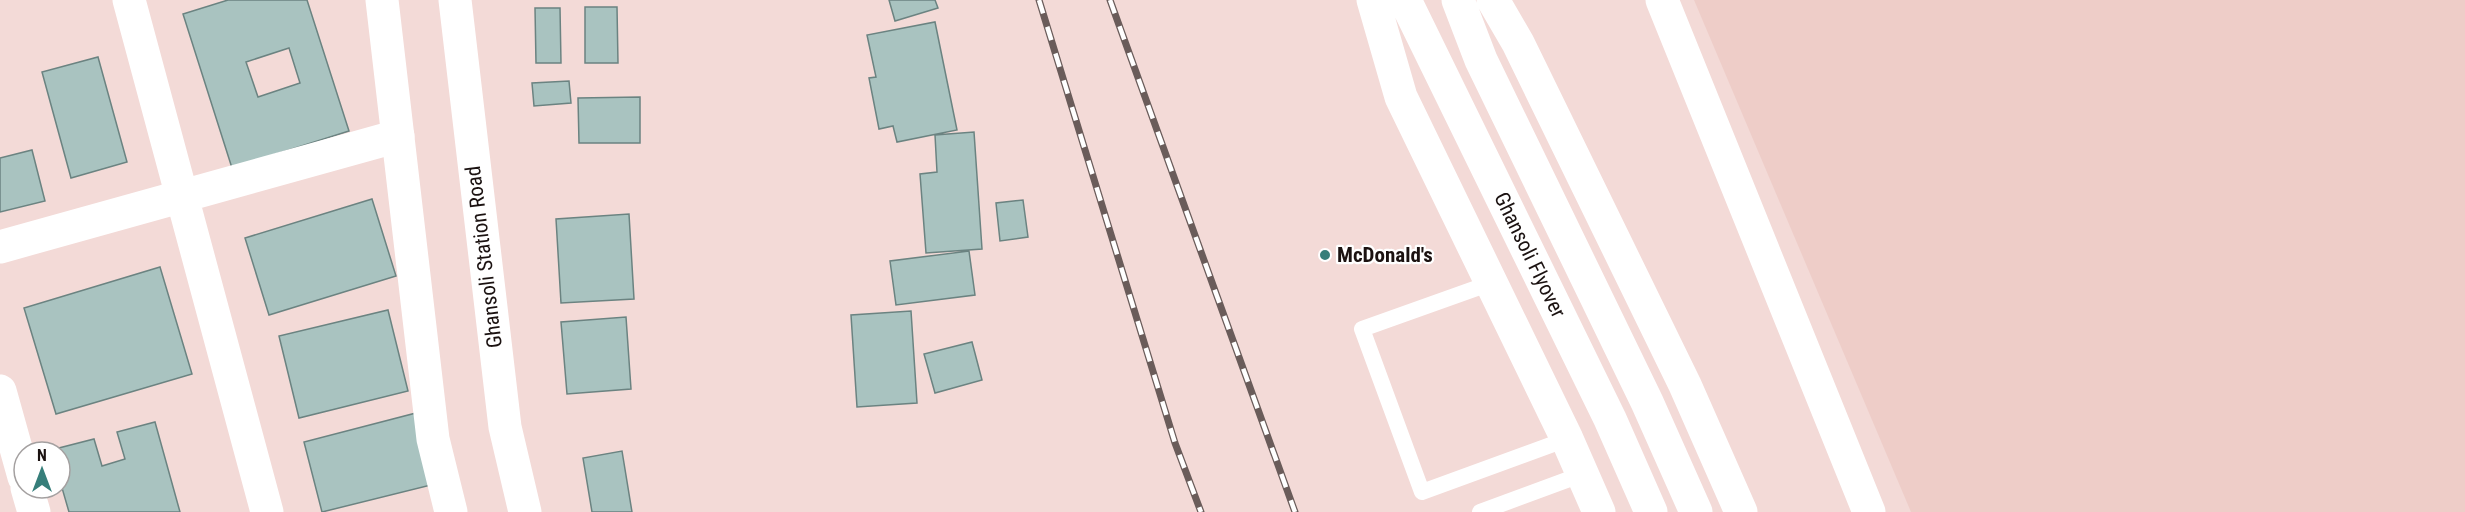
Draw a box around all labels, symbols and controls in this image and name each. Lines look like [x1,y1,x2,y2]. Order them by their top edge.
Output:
street label: Ghansoli Station Road [461,165,507,349]
street label: Ghansoli Flyover [1489,188,1571,322]
place label: McDonald's [1337,243,1433,267]
marker: McDonald's [1318,248,1332,262]
north arrow [12,440,72,500]
text: N [37,446,47,465]

